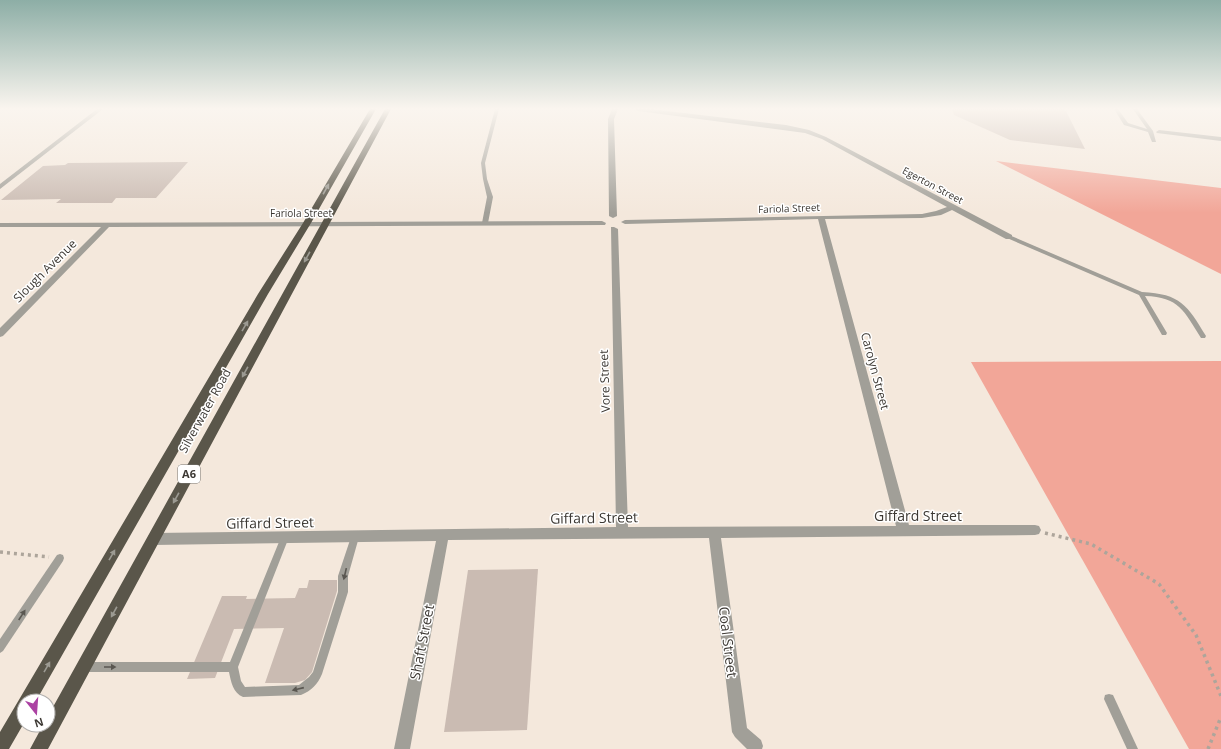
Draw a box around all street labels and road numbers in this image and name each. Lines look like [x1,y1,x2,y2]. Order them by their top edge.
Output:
street label: Egerton Street [900,163,966,207]
street label: Fariola Street [758,200,821,216]
street label: Fariola Street [270,206,332,220]
street label: Slough Avenue [9,235,80,306]
street label: Carolyn Street [857,330,894,411]
street label: Vore Street [595,349,614,413]
street label: Silverwater Road [174,366,235,456]
road number: A6 [178,465,200,483]
street label: Giffard Street [874,506,962,525]
street label: Giffard Street [550,507,638,528]
street label: Giffard Street [226,512,314,533]
street label: Shaft Street [405,603,438,681]
street label: Coal Street [715,605,742,678]

